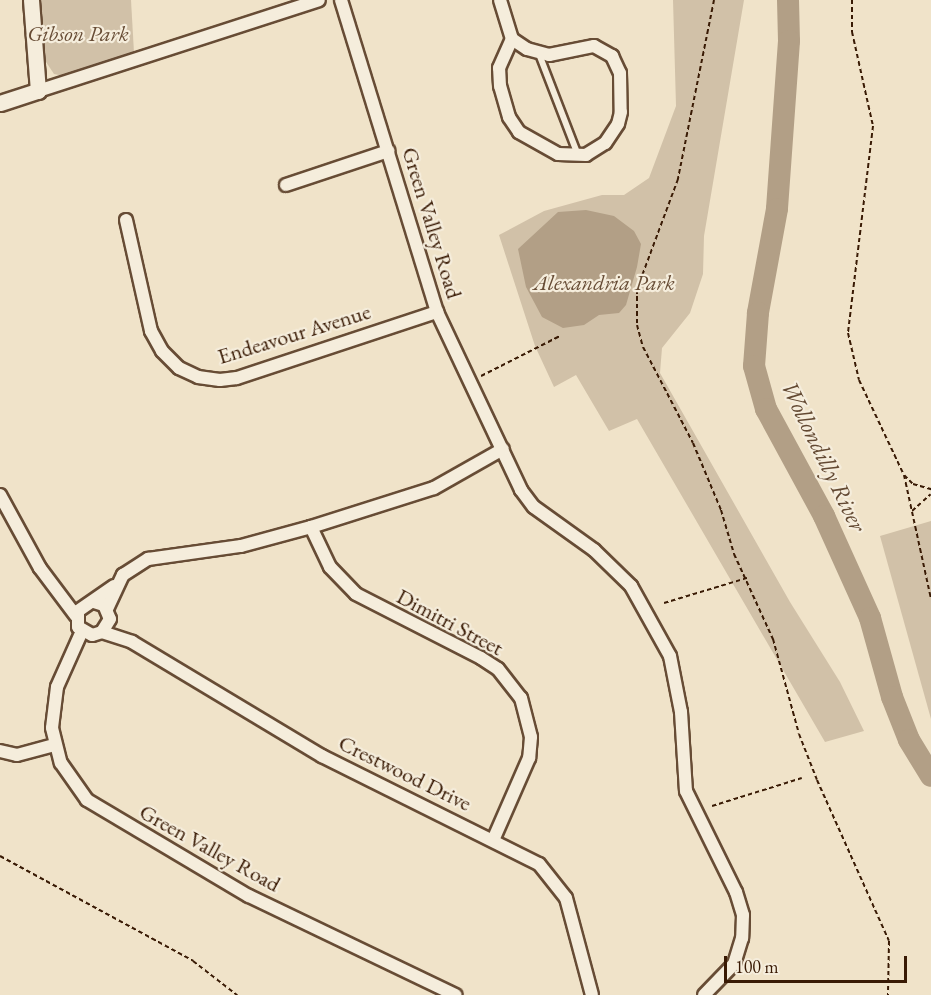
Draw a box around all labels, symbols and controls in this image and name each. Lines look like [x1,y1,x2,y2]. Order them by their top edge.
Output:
park label: Gibson Park [27,21,129,47]
street label: Green Valley Road [396,144,468,302]
park label: Alexandria Park [533,270,675,296]
street label: Endeavour Avenue [214,298,374,370]
water label: Wollondilly River [775,376,873,536]
street label: Dimitri Street [392,583,508,661]
street label: Crestwood Drive [334,729,476,817]
street label: Green Valley Road [135,798,285,898]
scale bar [727,944,910,982]
text: 100 m [735,955,779,978]

